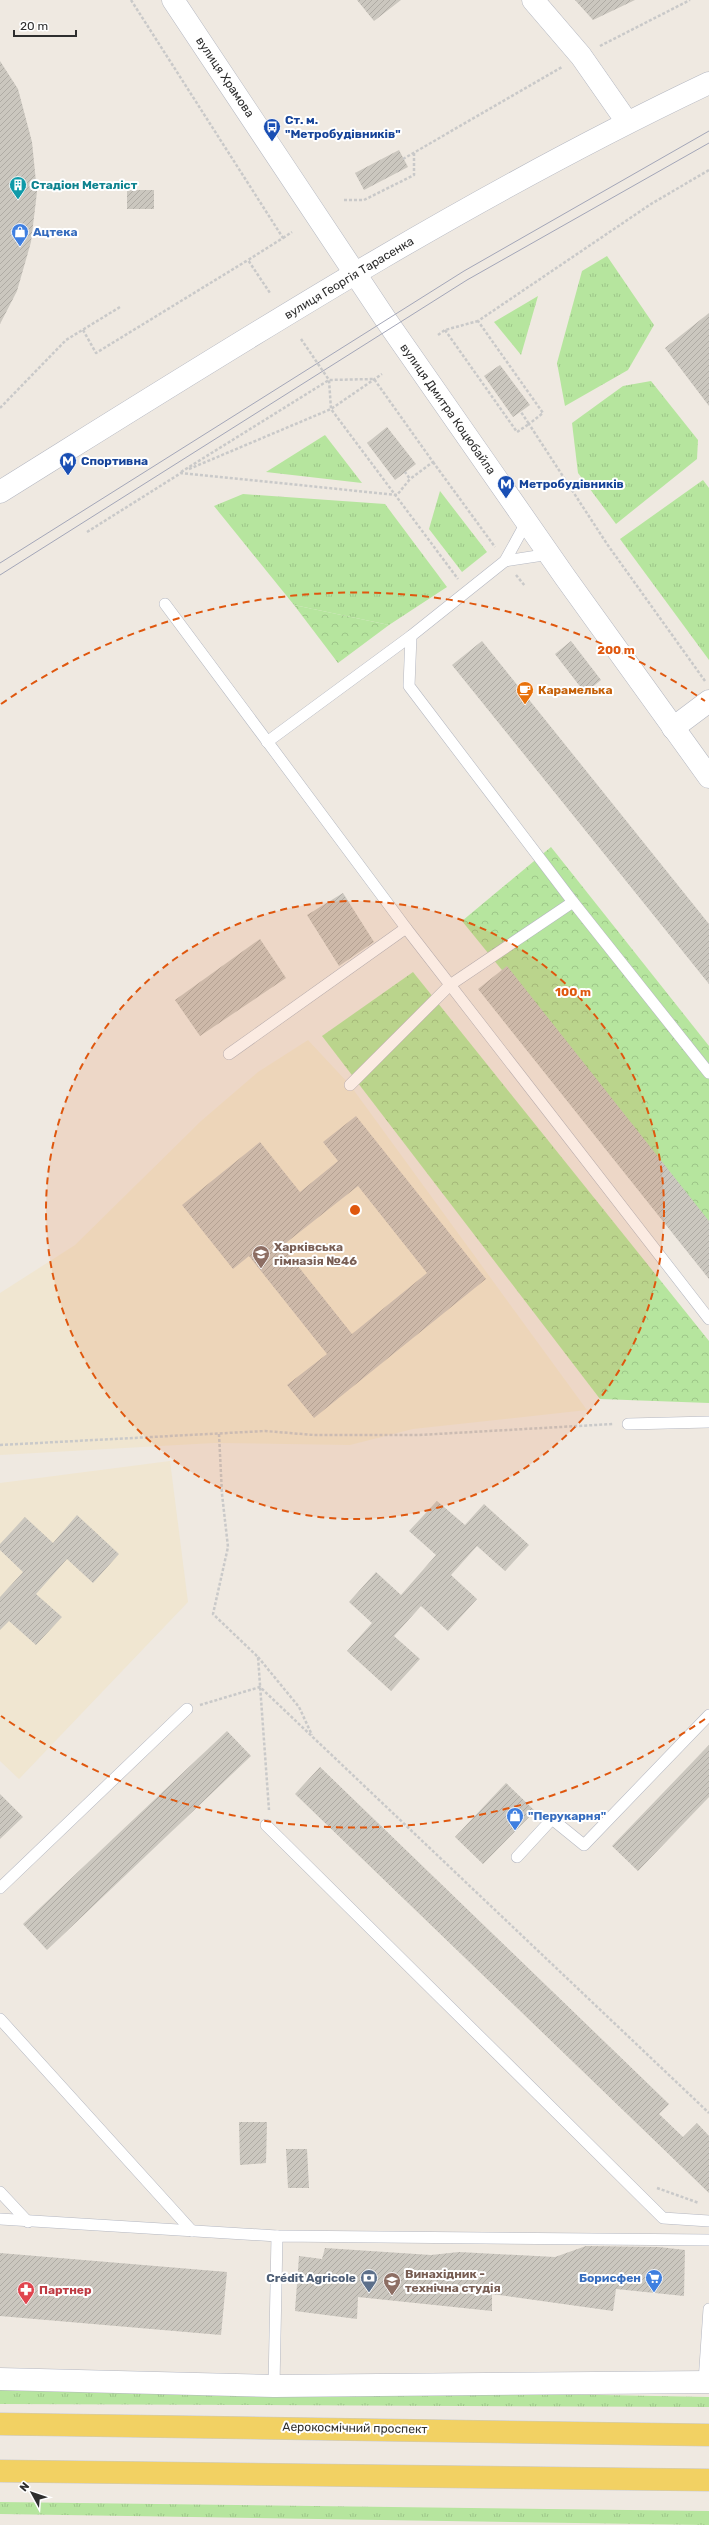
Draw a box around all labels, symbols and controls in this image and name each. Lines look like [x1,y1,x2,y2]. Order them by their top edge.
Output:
scale bar [14,12,76,38]
text: 20 m [20,19,48,33]
street label: вулиця Храмова [193,34,257,120]
place label: Ст. м. "Метробудівників" [285,113,401,141]
bus stop icon: Ст. м. "Метробудівників" [262,117,282,142]
building icon: Стадіон Металіст [8,175,28,200]
place label: Стадіон Металіст [31,178,138,192]
shop icon: Ацтека [10,222,30,247]
place label: Ацтека [33,225,78,239]
street label: вулиця Георгія Тарасенка [282,234,416,322]
street label: вулиця Дмитра Коцюбайла [397,341,499,477]
metro station icon: Спортивна [58,451,78,476]
place label: Спортивна [81,454,148,468]
metro station icon: Метробудівників [496,474,516,499]
place label: Метробудівників [519,477,624,491]
text: 200 m [597,643,635,657]
cafe icon: Карамелька [515,680,535,705]
place label: Карамелька [538,683,612,697]
text: 100 m [555,985,591,999]
centre of rings [348,1203,362,1217]
place label: Харківська гімназія №46 [274,1240,357,1268]
school or university icon: Харківська гімназія №46 [251,1244,271,1269]
shop icon: "Перукарня" [505,1806,525,1831]
place label: "Перукарня" [528,1809,606,1823]
place label: Винахідник - технічна студія [405,2267,501,2295]
bank icon: Crédit Agricole [359,2268,379,2293]
supermarket icon: Борисфен [644,2268,664,2293]
place label: Crédit Agricole [266,2271,356,2285]
school or university icon: Винахідник - технічна студія [382,2271,402,2296]
place label: Борисфен [579,2271,641,2285]
pharmacy icon: Партнер [16,2280,36,2305]
place label: Партнер [39,2283,92,2297]
street label: Аерокосмічний проспект [282,2420,428,2436]
north arrow [12,2473,52,2513]
text: N [17,2480,32,2494]

